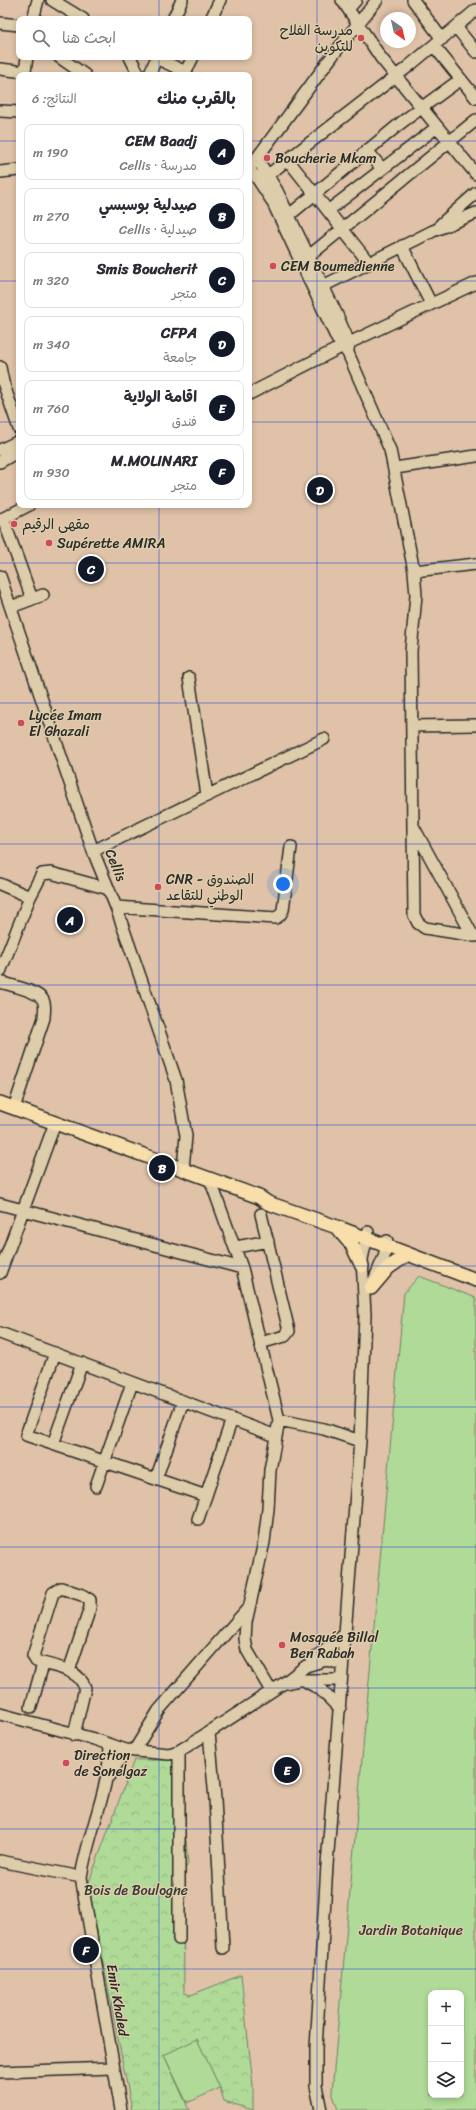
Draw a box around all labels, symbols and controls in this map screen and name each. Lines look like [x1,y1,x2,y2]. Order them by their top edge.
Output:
north arrow [380,12,416,48]
search box [16,16,252,60]
place label: مدرسة الفلاح للتكوين [280,18,353,59]
text: ابحث هنا [62,25,116,51]
icon: search [30,27,52,49]
marker: مدرسة الفلاح للتكوين [356,33,366,43]
text: بالقرب منك [157,83,236,113]
text: النتائج: 6 [32,87,77,110]
text: CEM Baadj [125,128,197,154]
text: 190 m [33,141,68,164]
text: A [218,141,226,164]
place label: Boucherie Mkam [275,146,377,171]
marker: Boucherie Mkam [262,153,272,163]
text: مدرسة · Cellis [119,154,197,177]
text: صيدلية بوسبسي [99,192,197,218]
text: 270 m [33,205,70,228]
text: B [218,205,226,228]
text: صيدلية · Cellis [119,218,197,241]
place label: CEM Boumedienne [281,254,395,279]
text: Smis Boucherit [96,256,197,282]
marker: CEM Boumedienne [268,261,278,271]
text: 320 m [33,269,69,292]
text: C [218,269,226,292]
text: متجر [172,282,197,305]
text: CFPA [161,320,197,346]
text: 340 m [33,333,70,356]
text: D [218,333,226,356]
text: جامعة [163,346,197,369]
text: اقامة الولاية [124,384,197,410]
text: 760 m [33,397,69,420]
text: E [218,397,226,420]
text: فندق [172,410,197,433]
text: M.MOLINARI [111,448,197,474]
text: 930 m [33,461,70,484]
text: F [218,461,226,484]
text: متجر [172,474,197,497]
pin: D [307,475,333,505]
place label: مقهى الرقيم [22,512,90,537]
marker: مقهى الرقيم [9,519,19,529]
place label: Supérette AMIRA [57,531,165,556]
marker: Supérette AMIRA [44,538,54,548]
pin: C [78,554,104,584]
place label: Lycée Imam El Ghazali [29,703,102,744]
marker: Lycée Imam El Ghazali [16,718,26,728]
street label: Cellis [98,845,133,886]
place label: CNR - الصندوق الوطني للتقاعد [166,867,254,908]
your location [273,874,293,894]
marker: CNR - الصندوق الوطني للتقاعد [153,882,163,892]
pin: A [57,905,83,935]
pin: B [149,1153,175,1183]
place label: Mosquée Billal Ben Rabah [290,1625,380,1666]
marker: Mosquée Billal Ben Rabah [277,1640,287,1650]
place label: Direction de Sonelgaz [74,1743,147,1784]
pin: E [274,1755,300,1785]
marker: Direction de Sonelgaz [61,1758,71,1768]
park label: Bois de Boulogne [84,1878,188,1903]
park label: Jardin Botanique [358,1918,463,1943]
pin: F [73,1935,99,1965]
street label: Emir Khaled [99,1962,136,2040]
map controls [428,1990,464,2098]
button: + [428,1990,464,2026]
button: − [428,2026,464,2062]
button: layers [428,2062,464,2098]

